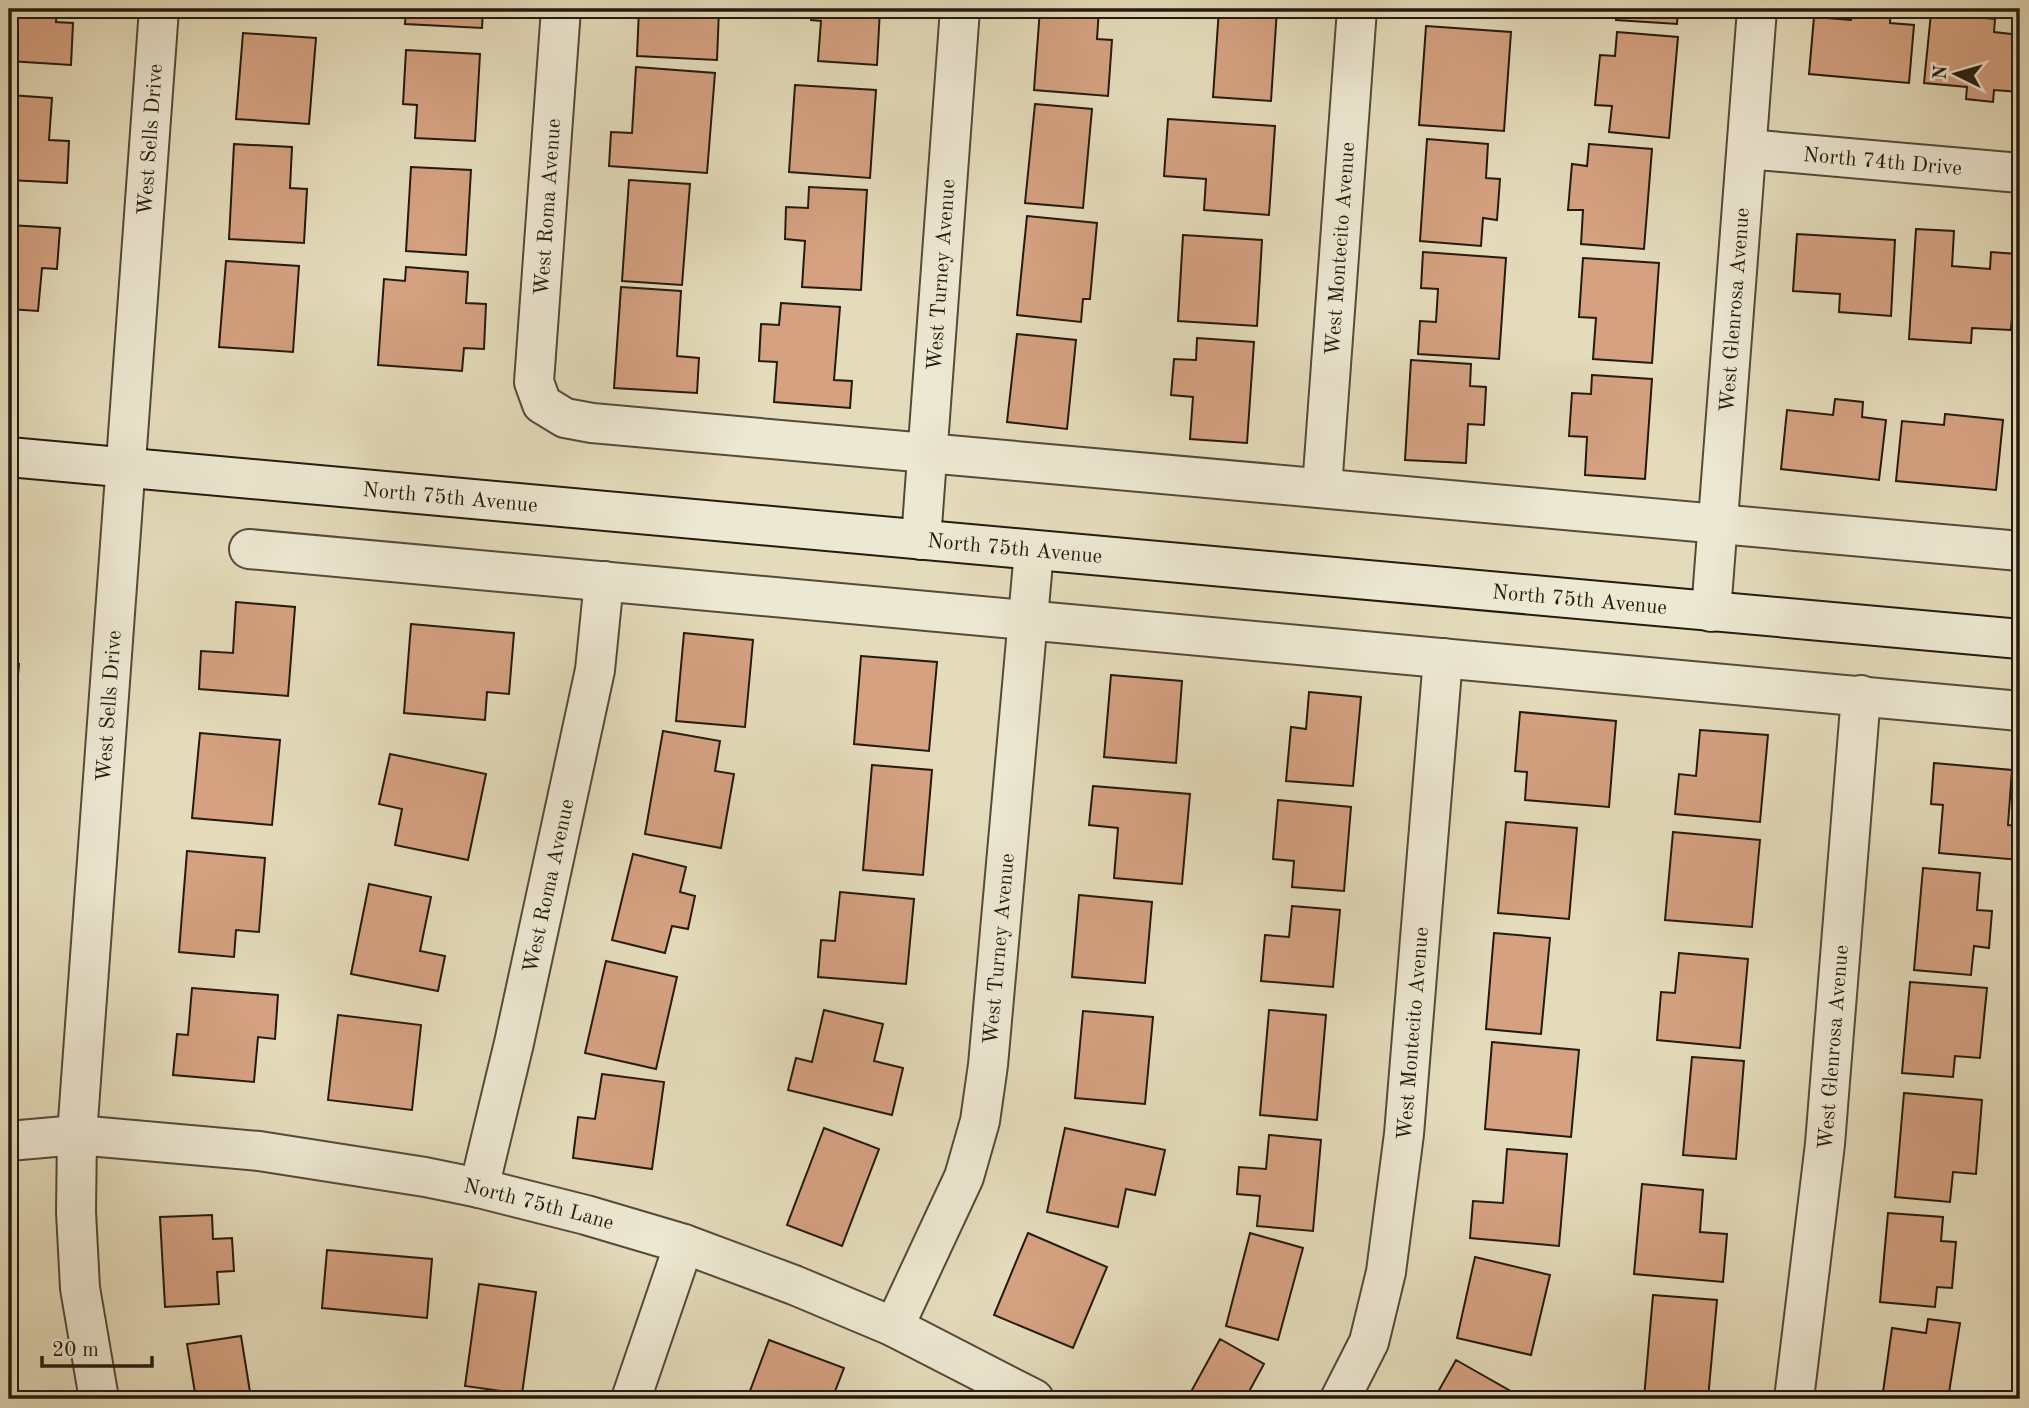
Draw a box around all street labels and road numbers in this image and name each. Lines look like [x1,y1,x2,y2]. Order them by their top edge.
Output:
street label: West Sells Drive [135,63,167,216]
street label: West Roma Avenue [532,118,565,296]
street label: West Montecito Avenue [1323,141,1359,356]
street label: North 74th Drive [1802,145,1963,180]
street label: West Turney Avenue [924,178,959,371]
street label: West Glenrosa Avenue [1717,207,1754,413]
street label: North 75th Avenue [362,480,539,517]
street label: North 75th Avenue [926,531,1103,568]
street label: North 75th Avenue [1491,582,1668,619]
street label: West Sells Drive [94,629,126,783]
street label: West Roma Avenue [520,797,579,975]
street label: West Turney Avenue [981,852,1019,1046]
street label: West Montecito Avenue [1395,926,1433,1141]
street label: West Glenrosa Avenue [1816,944,1853,1151]
street label: North 75th Lane [462,1176,616,1235]

